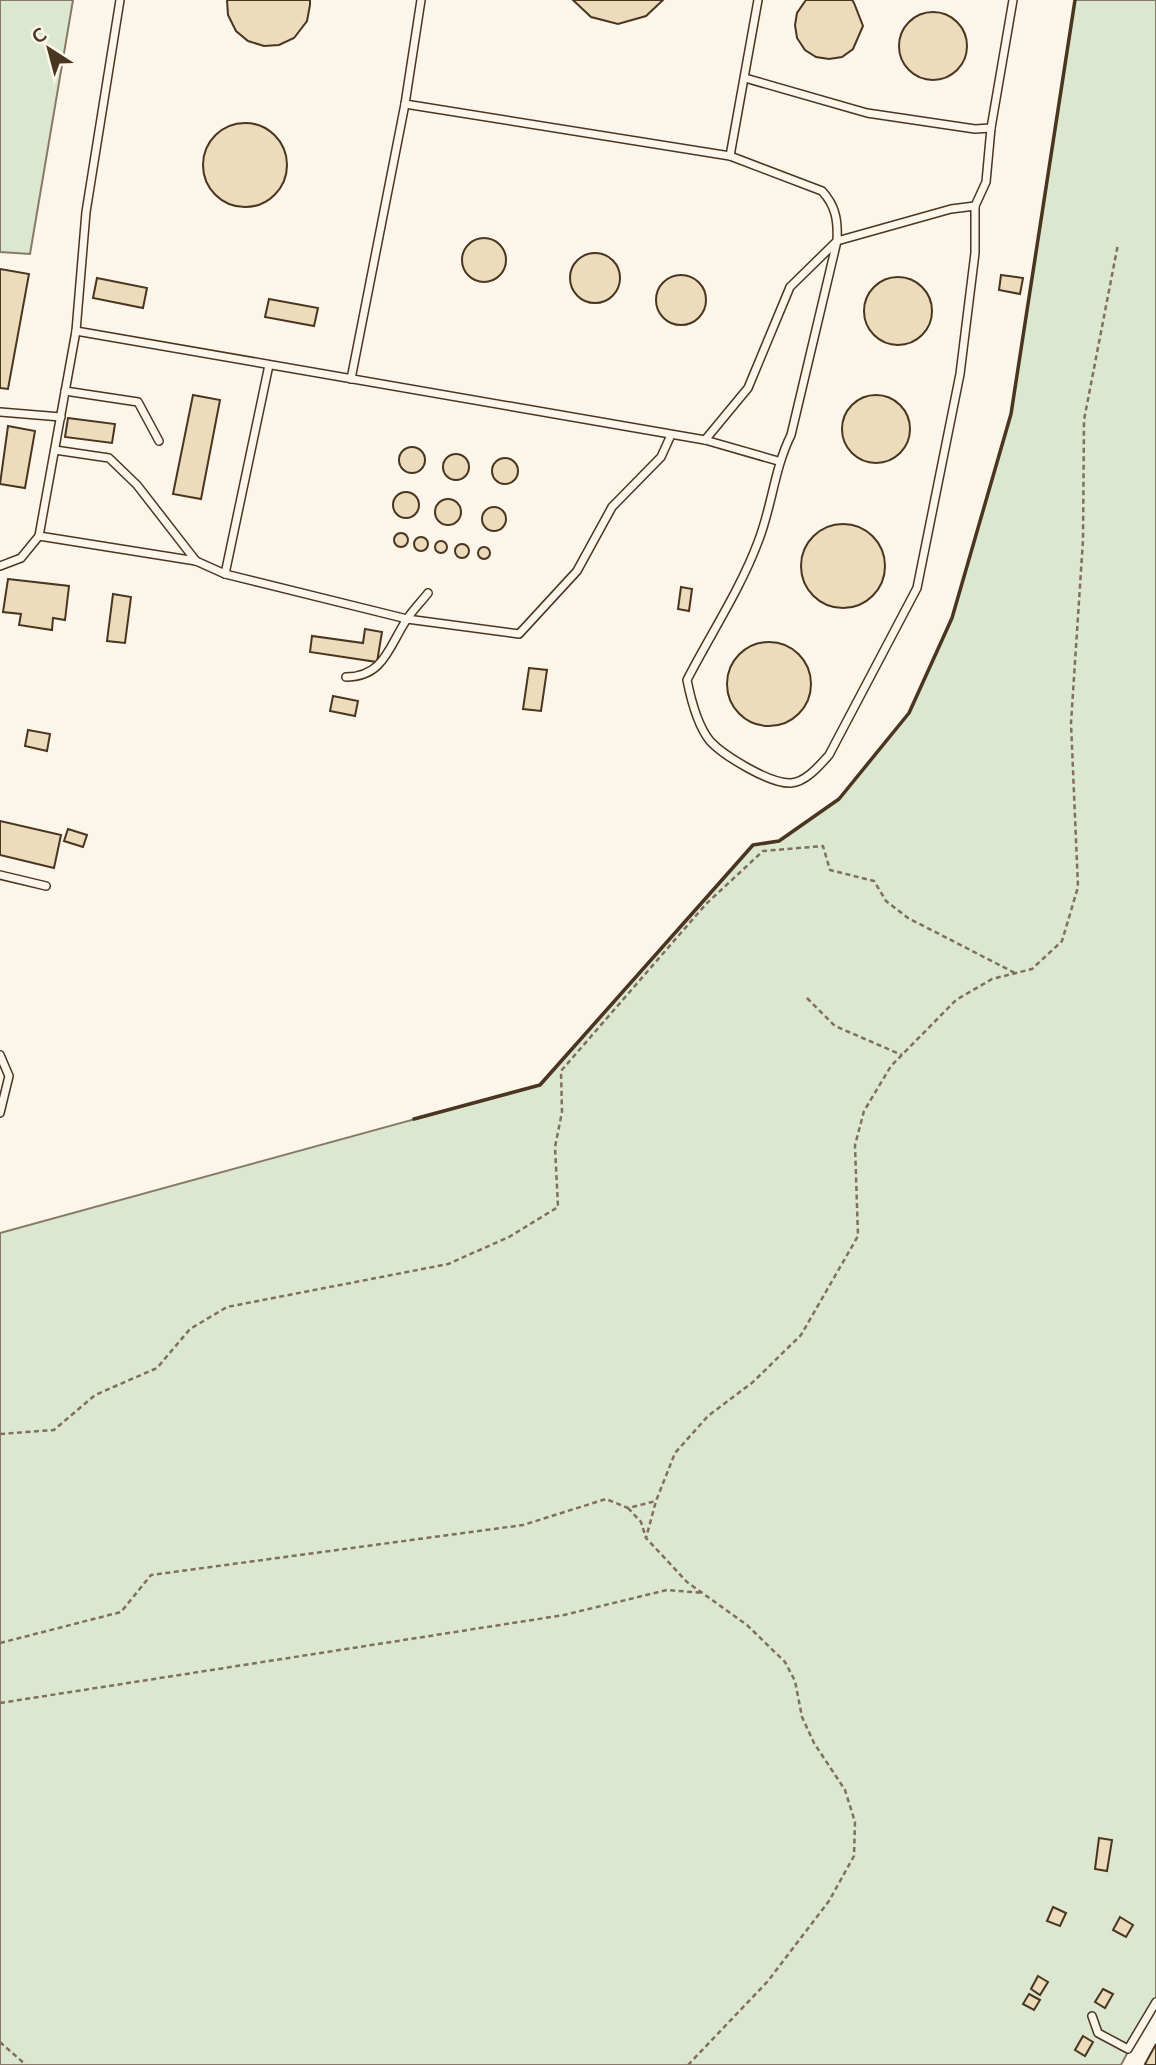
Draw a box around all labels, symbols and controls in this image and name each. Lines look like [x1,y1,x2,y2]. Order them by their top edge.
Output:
north arrow [14,14,84,84]
text: С [27,22,51,49]

